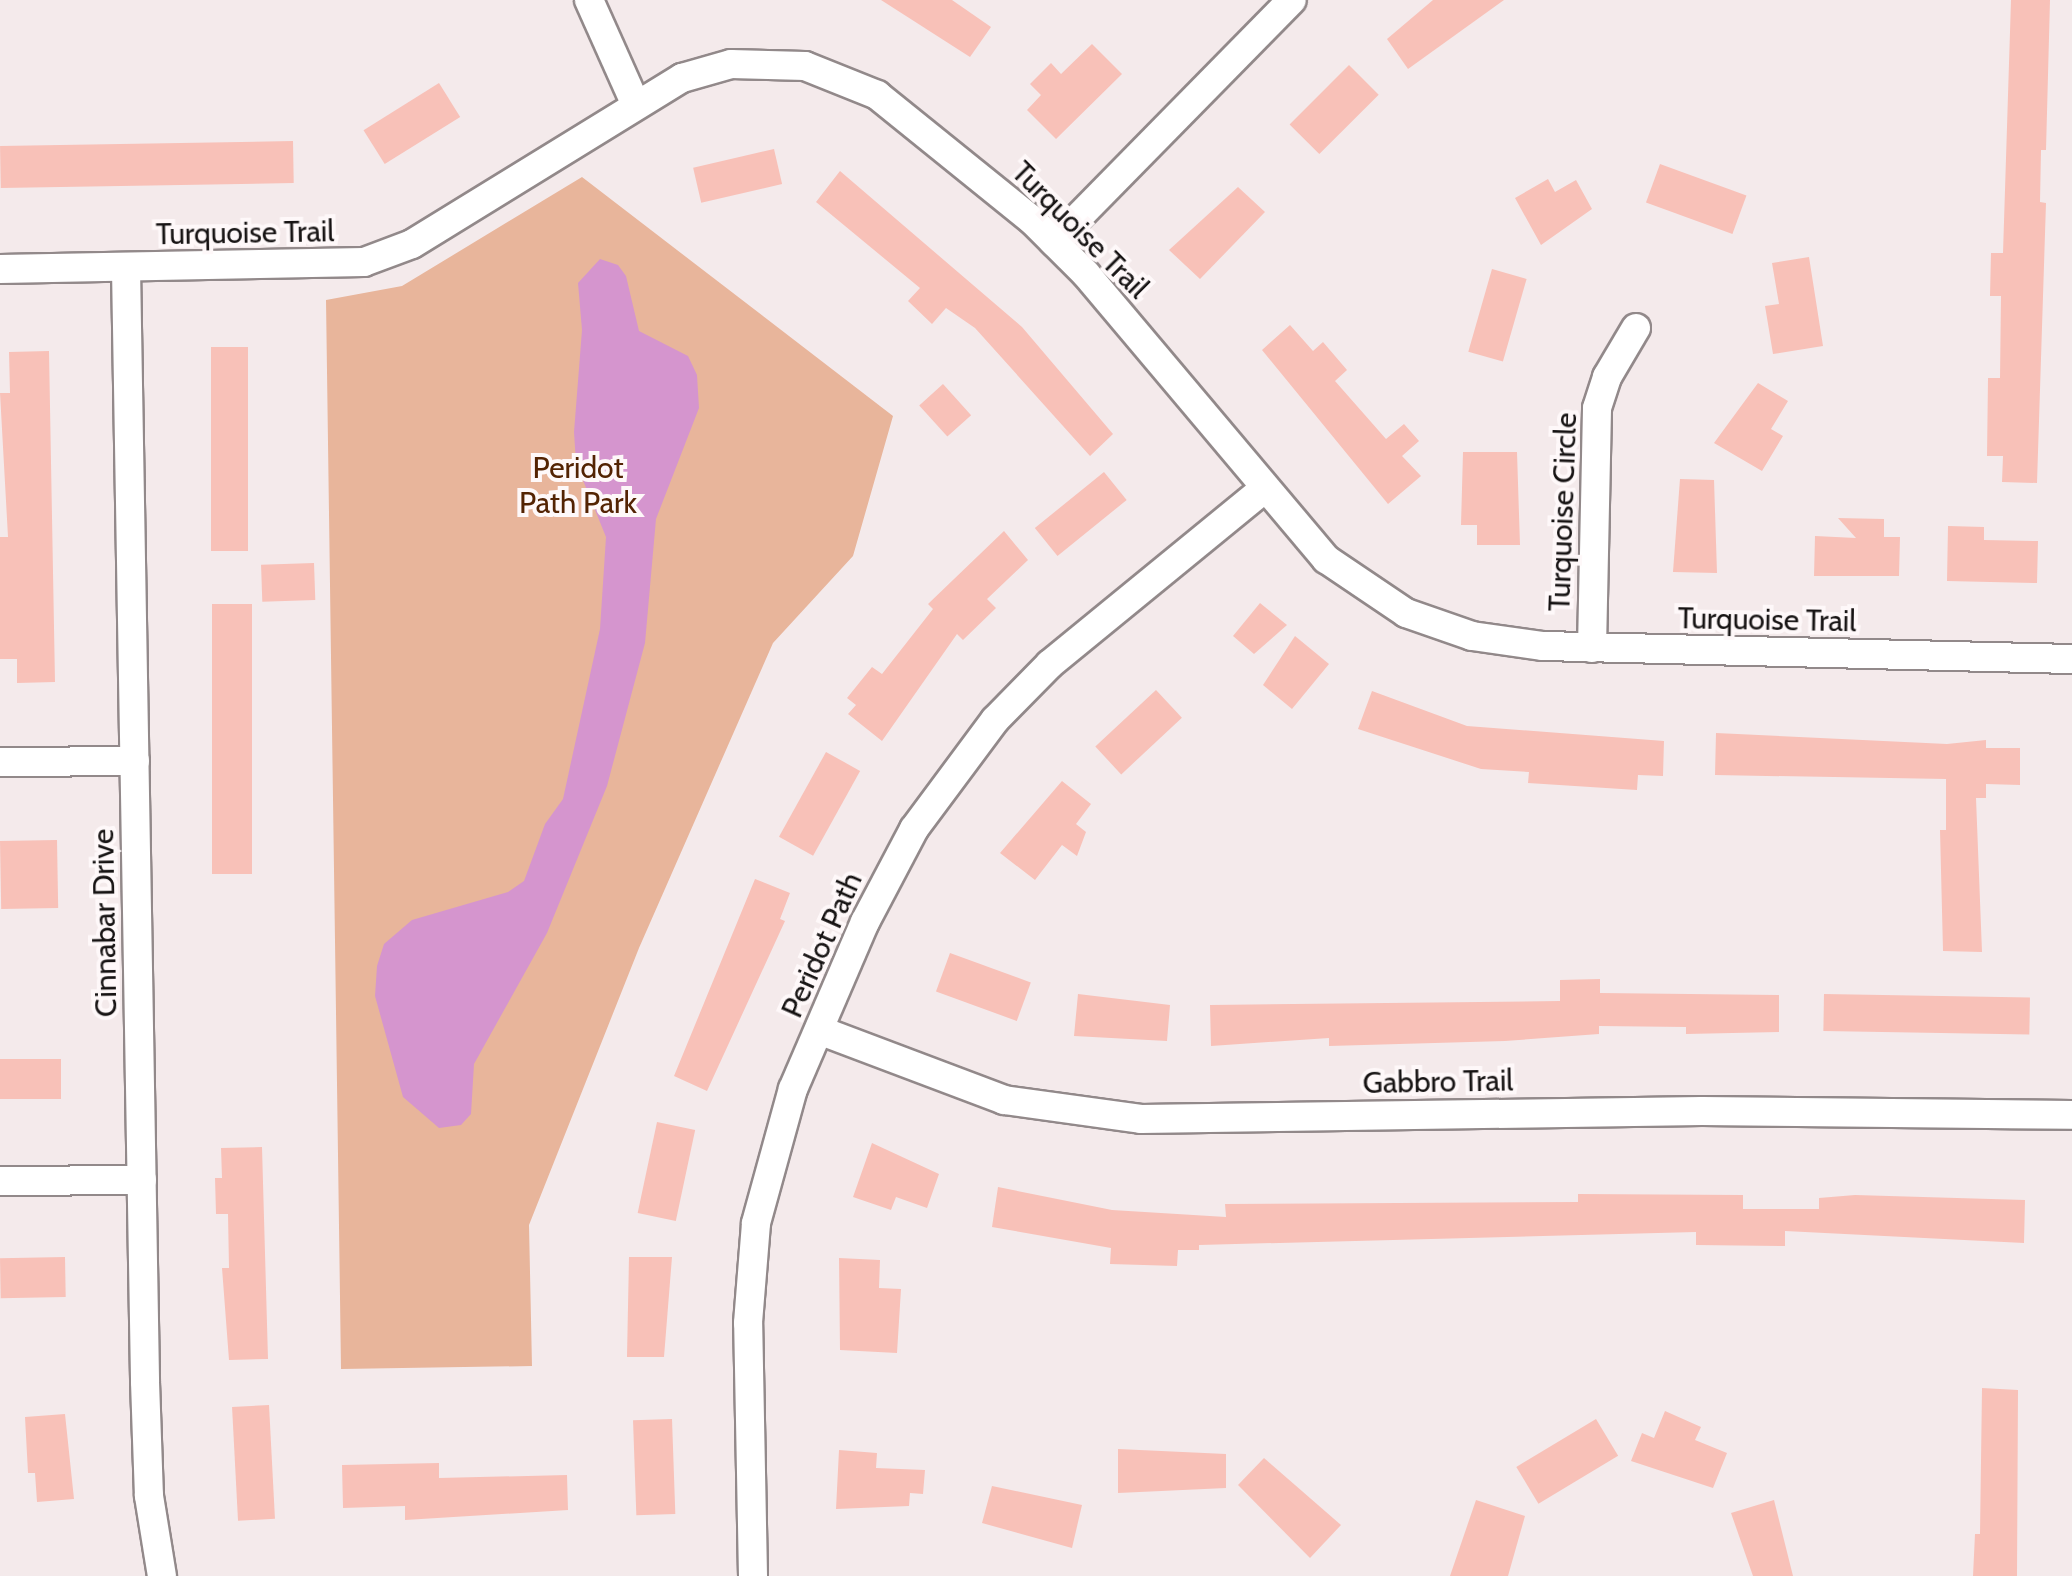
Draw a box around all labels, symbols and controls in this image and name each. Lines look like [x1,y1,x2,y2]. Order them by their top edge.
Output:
street label: Turquoise Trail [1004,154,1156,306]
street label: Turquoise Trail [155,213,335,253]
street label: Turquoise Circle [1542,412,1584,612]
park label: Peridot Path Park [519,450,637,520]
street label: Turquoise Trail [1677,600,1857,640]
street label: Cinnabar Drive [85,829,125,1017]
street label: Peridot Path [774,867,870,1023]
street label: Gabbro Trail [1362,1063,1514,1101]

